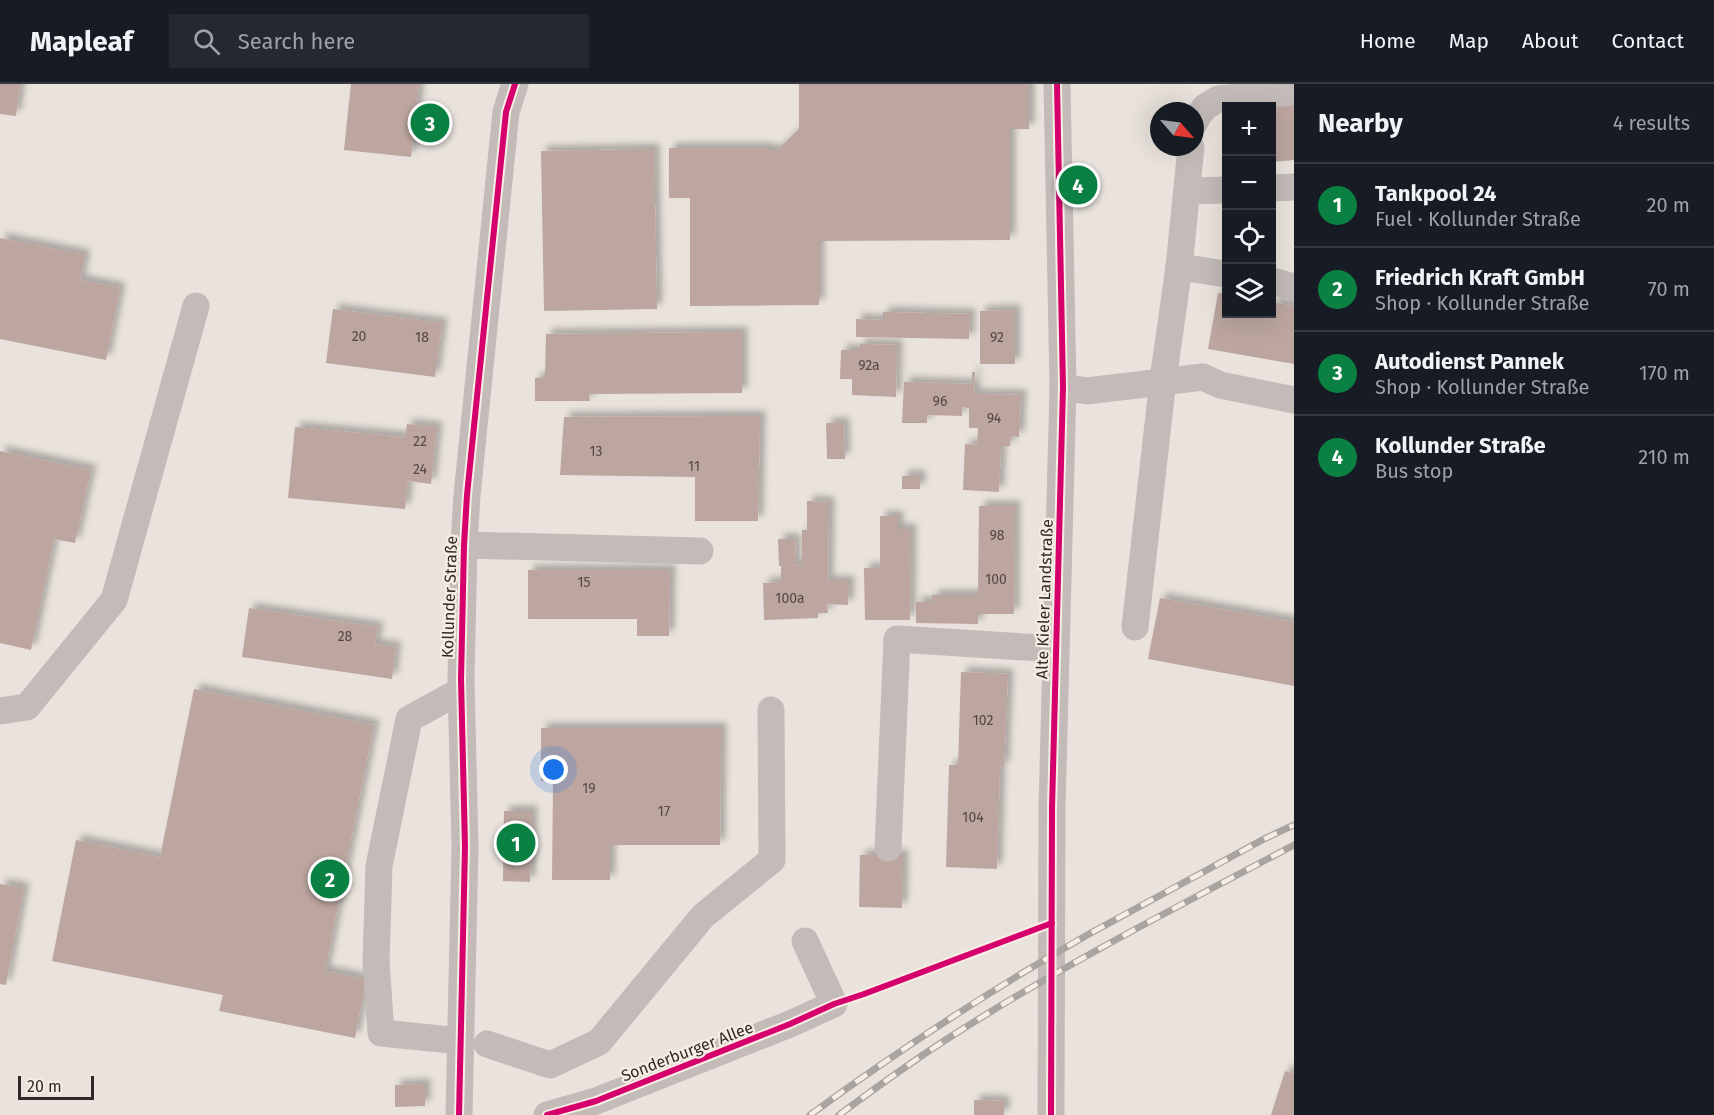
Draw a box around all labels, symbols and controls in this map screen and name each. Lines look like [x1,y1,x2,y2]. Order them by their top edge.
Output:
search box [169,14,589,68]
text: Mapleaf [30,25,133,58]
icon: search [190,25,223,58]
text: Search here [238,28,355,55]
text: Home [1360,28,1416,54]
text: Map [1449,28,1489,54]
text: About [1522,28,1579,54]
text: Contact [1612,28,1684,54]
pin: 3 [410,100,450,146]
north arrow [1150,102,1204,156]
map controls [1222,102,1276,318]
button: + [1222,102,1276,156]
text: Nearby [1318,108,1403,139]
text: 4 results [1613,111,1690,135]
button: − [1222,156,1276,210]
pin: 4 [1058,162,1098,208]
text: Tankpool 24 [1375,180,1496,207]
text: 1 [1333,193,1342,217]
text: 20 m [1647,193,1690,217]
text: Fuel · Kollunder Straße [1375,207,1581,231]
button: locate [1222,210,1276,264]
button: layers [1222,264,1276,318]
text: Friedrich Kraft GmbH [1375,264,1585,291]
text: 2 [1332,277,1343,301]
text: 70 m [1648,277,1690,301]
text: Shop · Kollunder Straße [1375,291,1590,315]
house number: 20 [352,328,367,345]
house number: 18 [415,329,429,346]
house number: 92 [990,329,1004,346]
text: Autodienst Pannek [1375,348,1564,375]
house number: 92a [858,357,880,374]
text: 3 [1332,361,1343,385]
text: 170 m [1639,361,1690,385]
text: Shop · Kollunder Straße [1375,375,1590,399]
house number: 96 [933,393,947,410]
house number: 94 [987,410,1002,427]
text: Kollunder Straße [1375,432,1546,459]
house number: 22 [413,433,427,450]
house number: 13 [589,443,603,460]
text: 4 [1332,445,1343,469]
text: 210 m [1638,445,1690,469]
house number: 11 [688,458,700,475]
text: Bus stop [1375,459,1453,483]
house number: 24 [413,461,428,478]
street label: Alte Kieler Landstraße [1032,519,1057,679]
house number: 98 [989,527,1005,544]
street label: Kollunder Straße [438,536,461,658]
house number: 100 [985,571,1007,588]
house number: 15 [577,574,591,591]
house number: 100a [775,590,805,607]
house number: 28 [338,628,353,645]
house number: 102 [973,712,993,729]
your location [539,755,568,784]
house number: 19 [582,780,596,797]
house number: 17 [658,803,670,820]
house number: 104 [962,809,984,826]
pin: 1 [496,820,536,866]
pin: 2 [310,856,350,902]
street label: Sonderburger Allee [619,1018,756,1085]
scale bar [18,1073,94,1100]
text: 20 m [27,1077,62,1096]

